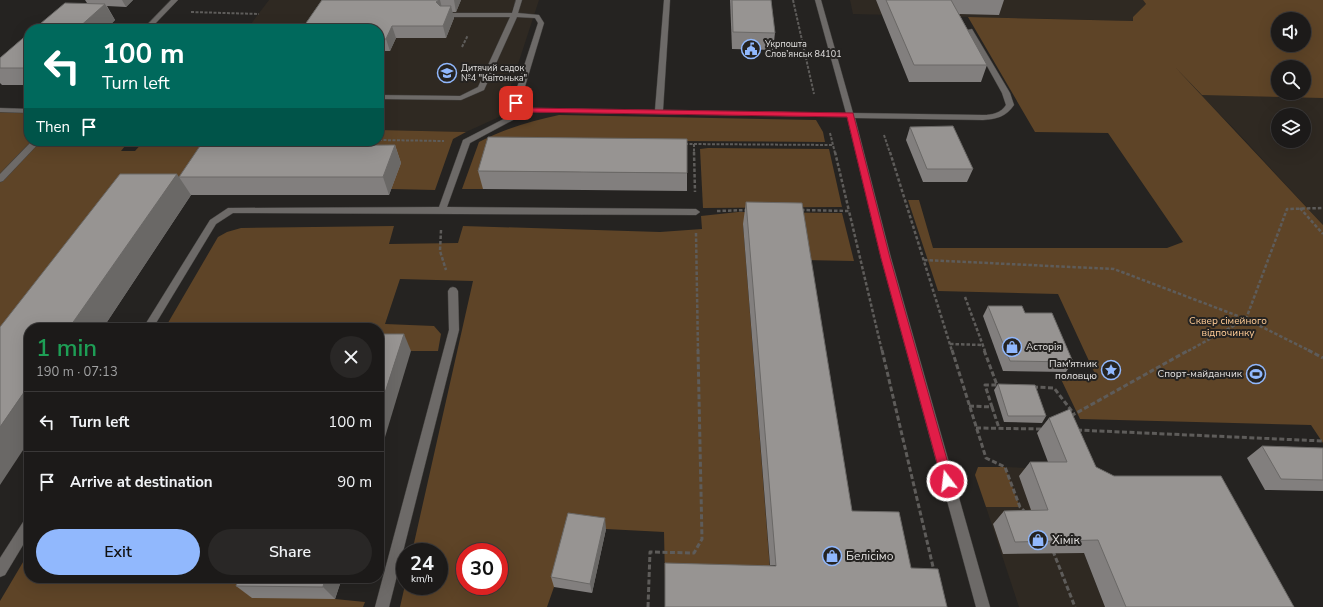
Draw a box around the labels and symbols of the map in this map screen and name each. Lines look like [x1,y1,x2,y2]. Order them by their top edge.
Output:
public building icon: Укрпошта Слов’янськ 84101 [740,38,762,60]
place label: Укрпошта Слов’янськ 84101 [764,38,842,60]
school or university icon: Дитячий садок №4 "Квітонька" [436,62,458,84]
place label: Дитячий садок №4 "Квітонька" [461,62,527,84]
pin [499,86,533,120]
park label: Сквер сімейного відпочинку [1189,314,1267,340]
shop icon: Асторія [1001,336,1023,358]
place label: Асторія [1026,340,1062,354]
place label: Пам'ятник половцю [1049,357,1098,383]
place icon: Пам'ятник половцю [1100,359,1122,381]
sports icon: Спорт-майданчик [1245,363,1267,385]
place label: Спорт-майданчик [1158,367,1243,381]
position arrow [926,460,968,502]
shop icon: Хімік [1027,529,1049,551]
place label: Хімік [1052,532,1081,548]
speed limit sign: 30 [456,543,508,595]
shop icon: Белісімо [821,545,843,567]
place label: Белісімо [846,548,894,564]

